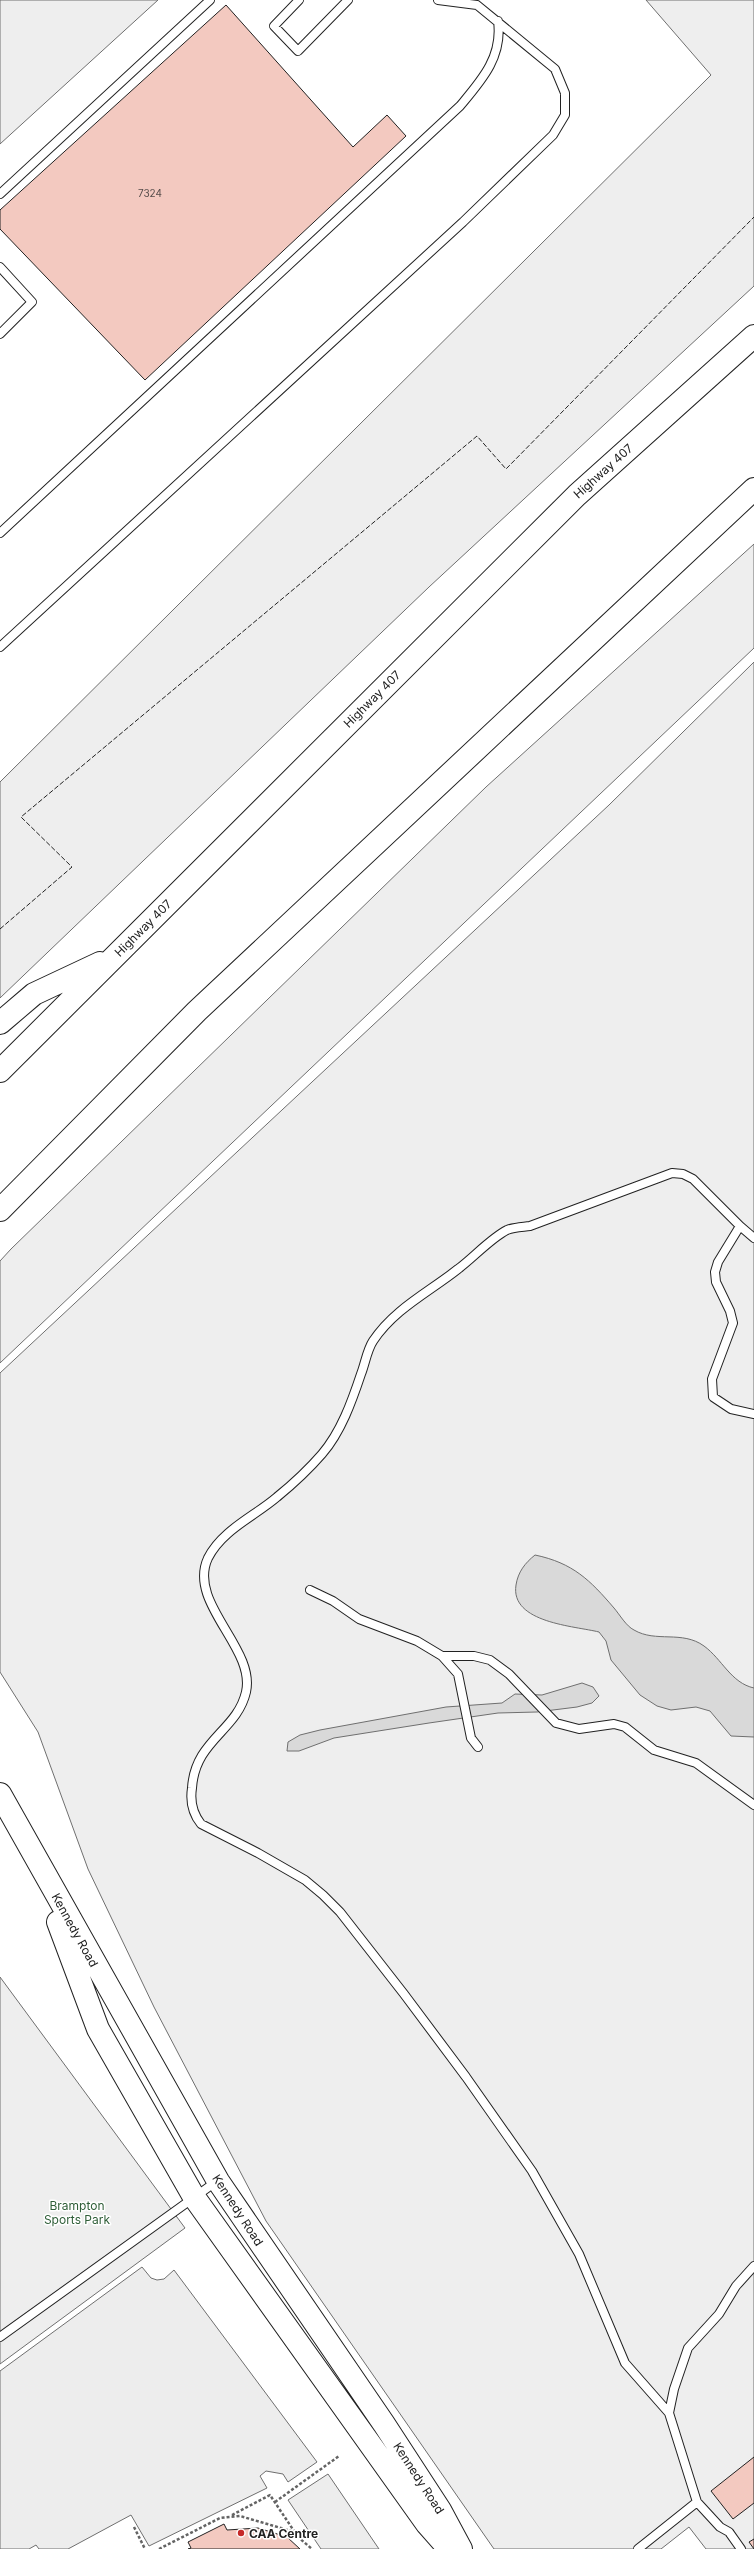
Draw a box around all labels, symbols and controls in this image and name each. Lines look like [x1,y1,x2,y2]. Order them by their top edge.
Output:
house number: 7324 [138,187,162,199]
street label: Highway 407 [570,440,636,502]
street label: Highway 407 [340,667,404,731]
street label: Highway 407 [111,896,175,960]
street label: Kennedy Road [49,1890,101,1970]
street label: Kennedy Road [209,2171,267,2249]
park label: Brampton Sports Park [44,2198,110,2227]
street label: Kennedy Road [390,2439,448,2517]
place label: CAA Centre [249,2526,318,2541]
marker: CAA Centre [236,2528,246,2538]

